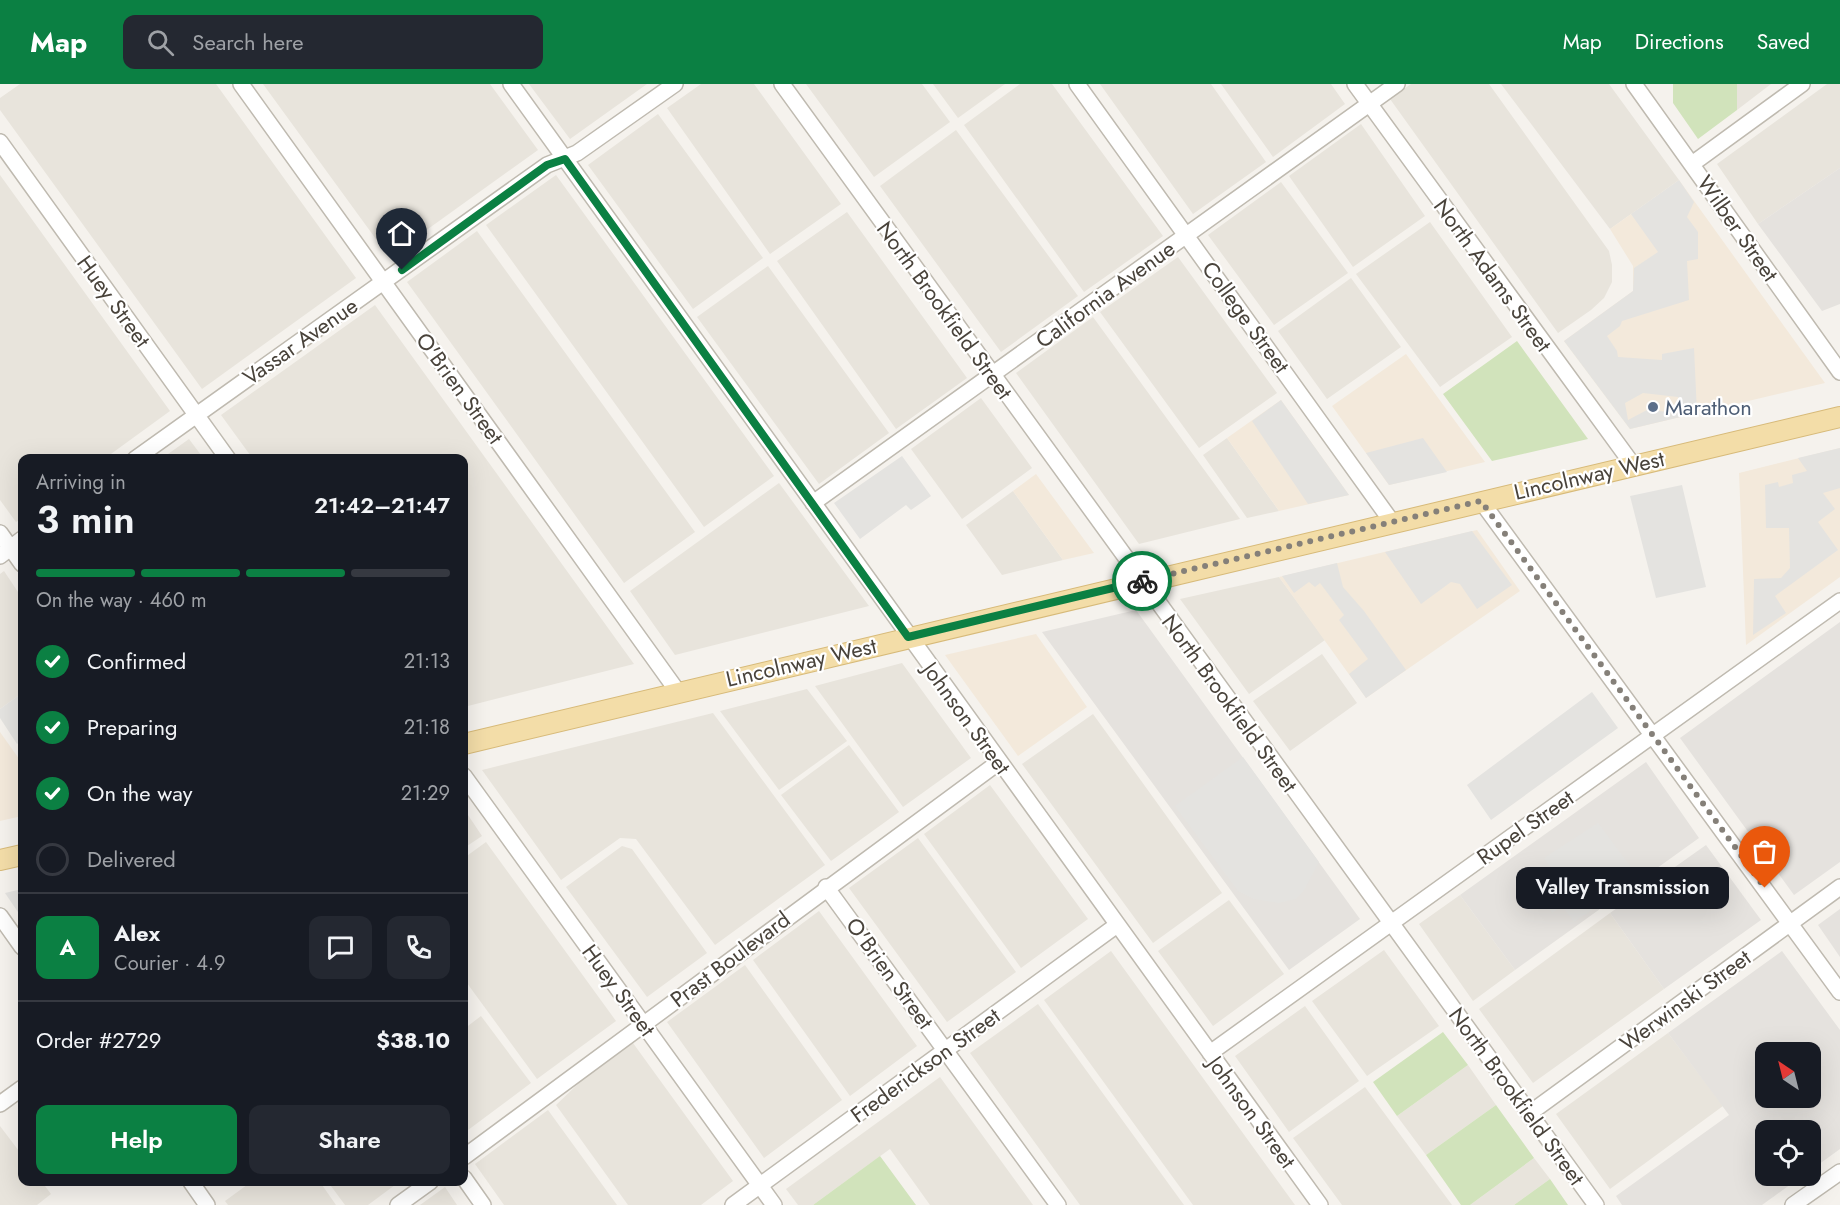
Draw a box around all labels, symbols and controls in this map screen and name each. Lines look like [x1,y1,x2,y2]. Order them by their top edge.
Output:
search box [123,15,543,69]
text: Map [30,22,87,63]
icon: search [144,26,177,59]
text: Search here [192,26,304,58]
text: Map [1563,27,1602,57]
text: Directions [1635,27,1724,57]
text: Saved [1757,27,1810,57]
street label: Wilber Street [1690,168,1787,288]
street label: North Adams Street [1426,192,1560,359]
pin [376,208,427,270]
street label: North Brookfield Street [869,214,1021,406]
icon: home [385,217,418,250]
street label: California Avenue [1029,232,1181,356]
street label: Huey Street [70,248,159,354]
street label: College Street [1194,254,1298,380]
street label: Vassar Avenue [236,289,364,393]
street label: O'Brien Street [409,326,512,451]
place label: Marathon [1665,391,1752,423]
marker: Marathon [1646,400,1660,414]
street label: Lincolnway West [1511,442,1668,508]
text: Arriving in [36,468,126,497]
text: 21:42–21:47 [314,489,450,521]
text: 3 min [36,491,135,548]
courier [1112,551,1172,611]
icon: bike [1126,565,1159,598]
text: On the way · 460 m [36,586,207,615]
street label: North Brookfield Street [1154,607,1306,799]
street label: Lincolnway West [723,629,880,695]
icon: check [36,645,69,678]
text: Confirmed [87,645,186,677]
text: 21:13 [404,647,450,676]
street label: Johnson Street [914,653,1019,781]
icon: check [36,711,69,744]
text: Preparing [87,711,178,743]
text: 21:18 [404,713,450,742]
icon: check [36,777,69,810]
text: On the way [87,777,192,809]
text: 21:29 [401,779,450,808]
street label: Rupel Street [1470,781,1581,872]
pin [1739,826,1790,888]
icon: bag [1748,835,1781,868]
text: Delivered [87,843,176,875]
callout: Valley Transmission [1516,867,1729,909]
text: Valley Transmission [1535,873,1710,902]
street label: Prast Boulevard [663,903,797,1015]
street label: O'Brien Street [839,911,942,1036]
button: chat [309,916,372,979]
button: phone [387,916,450,979]
text: Alex [114,917,160,949]
text: A [59,931,76,963]
street label: Huey Street [575,937,664,1043]
street label: Werwinski Street [1613,941,1758,1059]
text: Courier · 4.9 [114,949,226,978]
street label: Frederickson Street [844,999,1007,1130]
street label: North Brookfield Street [1441,1000,1593,1192]
text: Order #2729 [36,1024,162,1056]
text: $38.10 [376,1024,450,1056]
north arrow [1755,1042,1821,1108]
map controls [1755,1042,1821,1186]
street label: Johnson Street [1199,1047,1304,1175]
button: Help [36,1105,237,1174]
button: Share [249,1105,450,1174]
button: locate [1755,1120,1821,1186]

